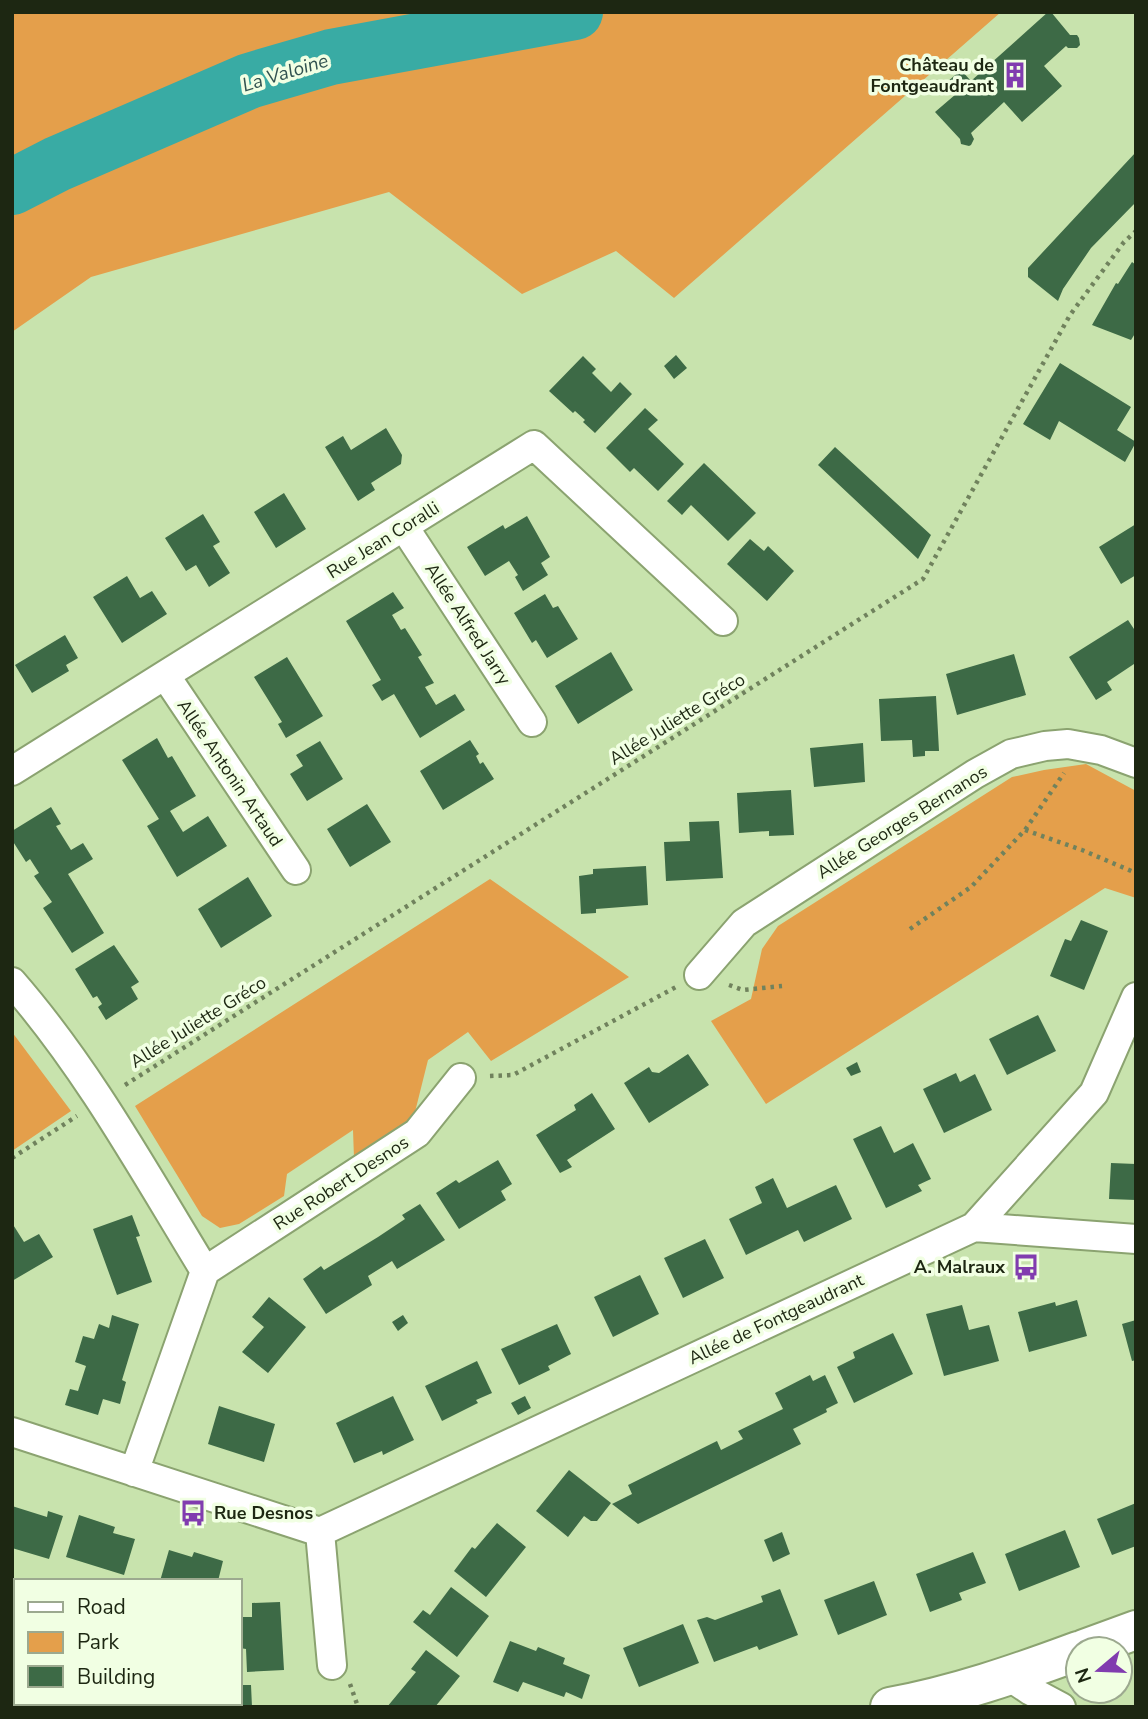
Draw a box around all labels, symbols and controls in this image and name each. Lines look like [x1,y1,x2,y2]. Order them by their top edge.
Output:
water label: La Valoine [239,48,332,98]
place label: Château de Fontgeaudrant [871,53,994,98]
building icon: Château de Fontgeaudrant [1000,60,1030,90]
street label: Rue Jean Coralli [322,496,444,584]
street label: Allée Alfred Jarry [420,558,517,690]
street label: Allée Juliette Gréco [604,667,750,771]
street label: Allée Antonin Artaud [172,695,288,851]
street label: Allée Georges Bernanos [812,760,992,884]
street label: Allée Juliette Gréco [125,970,271,1074]
street label: Rue Robert Desnos [269,1130,413,1236]
bus stop icon: A. Malraux [1011,1252,1041,1282]
place label: A. Malraux [914,1255,1005,1279]
street label: Allée de Fontgeaudrant [684,1268,868,1370]
bus stop icon: Rue Desnos [178,1498,208,1528]
place label: Rue Desnos [214,1501,314,1525]
legend [14,1579,242,1705]
text: Road [77,1593,126,1621]
text: Park [77,1628,119,1656]
north arrow [1064,1635,1134,1705]
text: Building [77,1663,155,1691]
text: N [1069,1664,1098,1686]

